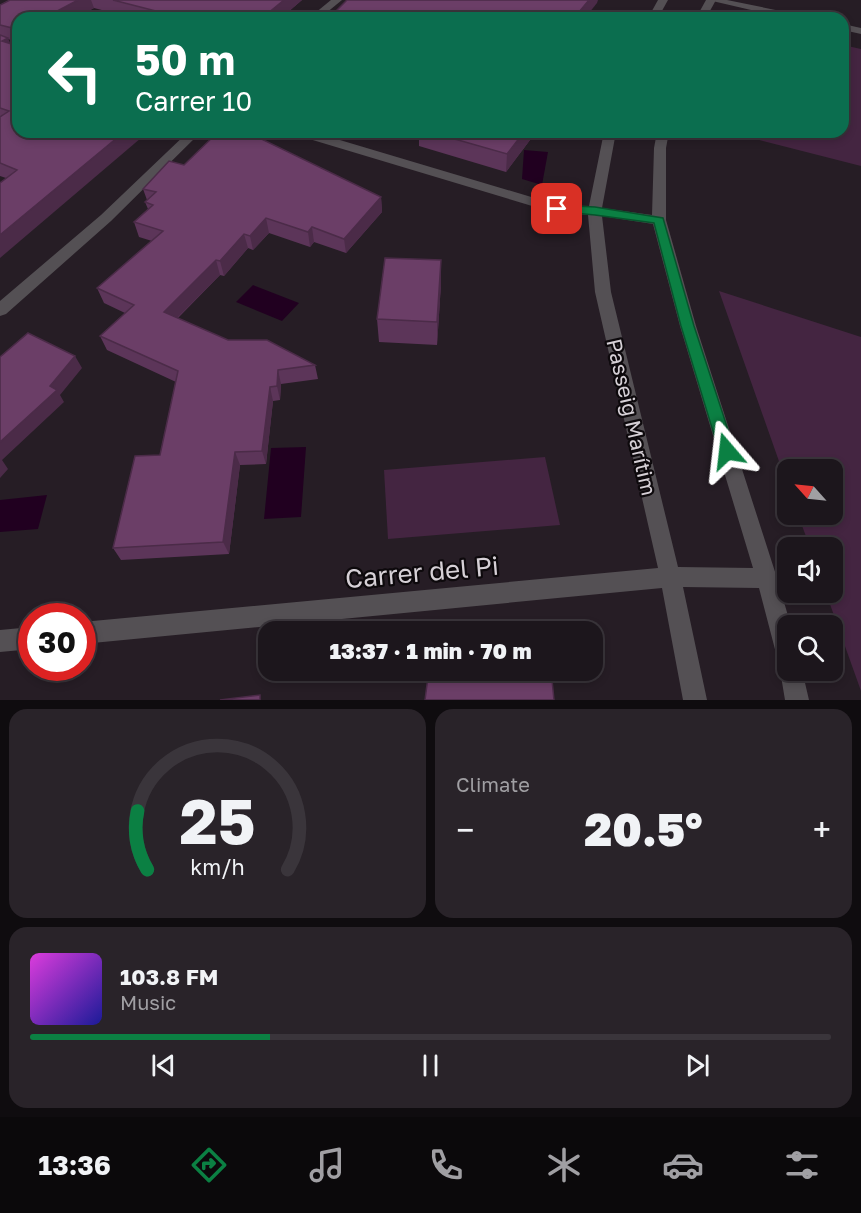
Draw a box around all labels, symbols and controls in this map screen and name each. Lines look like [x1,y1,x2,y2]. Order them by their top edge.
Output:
text: 50 m [135,34,235,84]
icon: left [36,36,114,114]
text: Carrer 10 [135,85,252,117]
pin [531,183,582,234]
icon: arrive [540,192,573,225]
street label: Passeig Marítim [601,336,663,498]
position arrow [695,419,759,483]
north arrow [777,459,843,525]
map controls [777,459,843,681]
button: sound [777,537,843,603]
street label: Carrer del Pi [344,550,500,594]
speed limit sign: 30 [18,603,96,681]
button: search [777,615,843,681]
text: 13:37 · 1 min · 70 m [329,637,532,664]
text: Climate [456,772,530,796]
text: 25 [179,783,256,858]
text: 20.5° [584,802,703,856]
text: − [456,810,474,849]
text: + [813,810,831,849]
text: km/h [190,855,245,881]
text: 103.8 FM [120,963,218,990]
text: Music [120,990,176,1014]
icon: previous [147,1049,180,1082]
icon: pause [414,1049,447,1082]
icon: next [681,1049,714,1082]
icon: directions [188,1144,230,1186]
icon: music [306,1144,348,1186]
icon: phone [425,1144,467,1186]
icon: climate [543,1144,585,1186]
icon: car [662,1144,704,1186]
icon: filters [781,1144,823,1186]
text: 13:36 [38,1149,111,1181]

